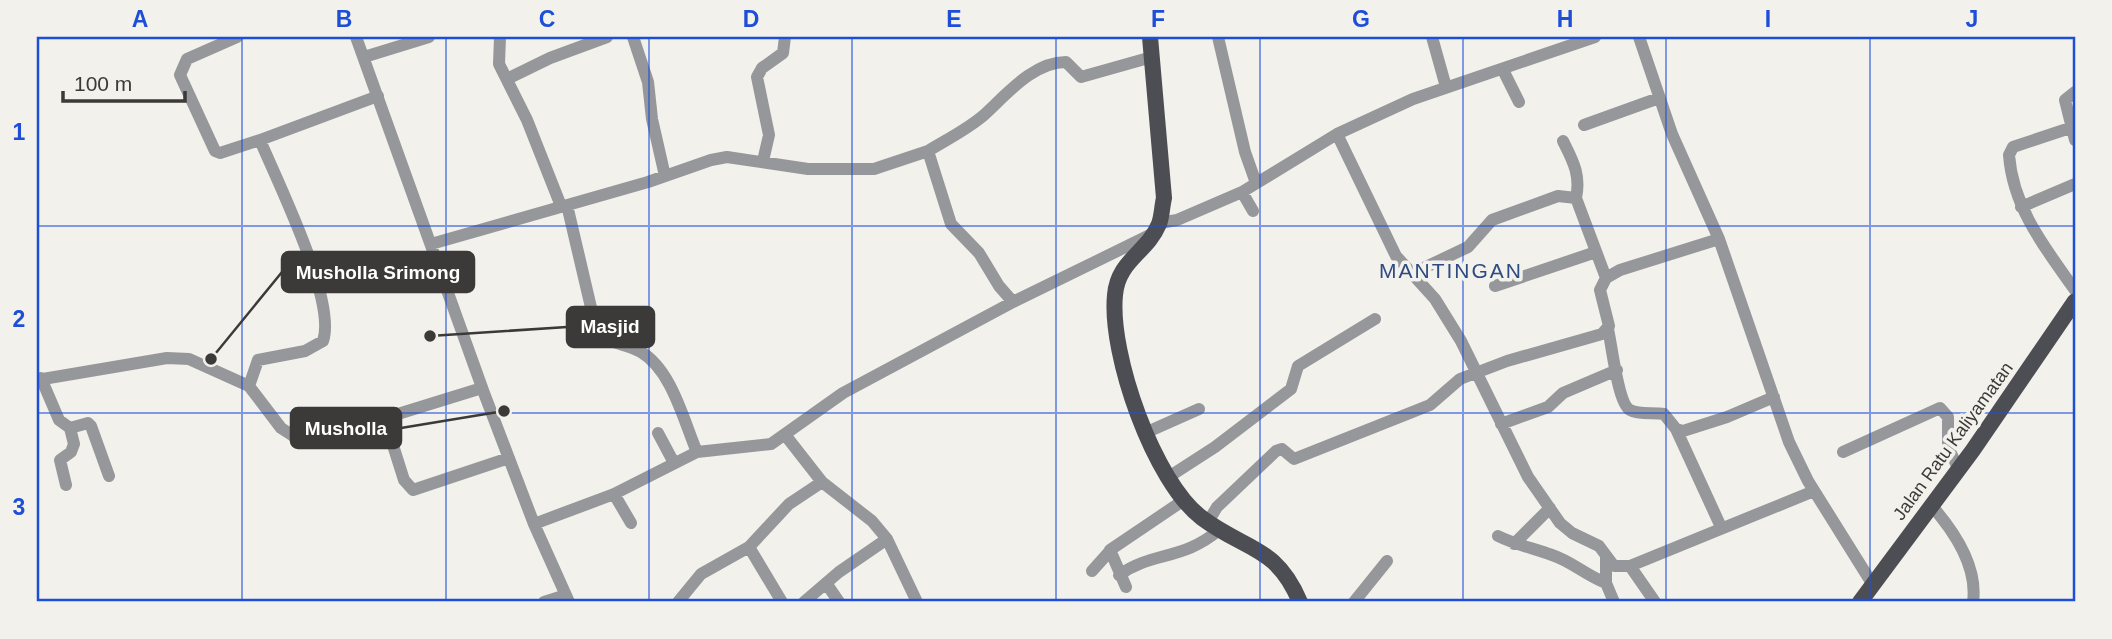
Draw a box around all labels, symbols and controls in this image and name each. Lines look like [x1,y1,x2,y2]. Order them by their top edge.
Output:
text: A [132,6,148,32]
text: B [336,6,352,32]
text: C [539,6,555,32]
text: D [743,6,759,32]
text: E [946,6,962,32]
text: F [1151,6,1165,32]
text: G [1352,6,1370,32]
text: H [1557,6,1573,32]
text: I [1765,6,1771,32]
text: J [1966,6,1978,32]
scale bar [63,60,186,104]
text: 100 m [74,72,132,95]
text: 1 [13,119,26,145]
callout: Musholla Srimong [282,252,474,292]
district label: MANTINGAN [1379,259,1523,282]
text: Musholla Srimong [296,262,460,283]
text: 2 [13,306,25,332]
callout: Masjid [567,307,654,347]
text: Masjid [580,316,640,337]
street label: Jalan Ratu Kaliyamatan [1889,358,2017,524]
callout: Musholla [291,408,401,448]
text: Musholla [305,418,388,439]
text: 3 [13,494,25,520]

